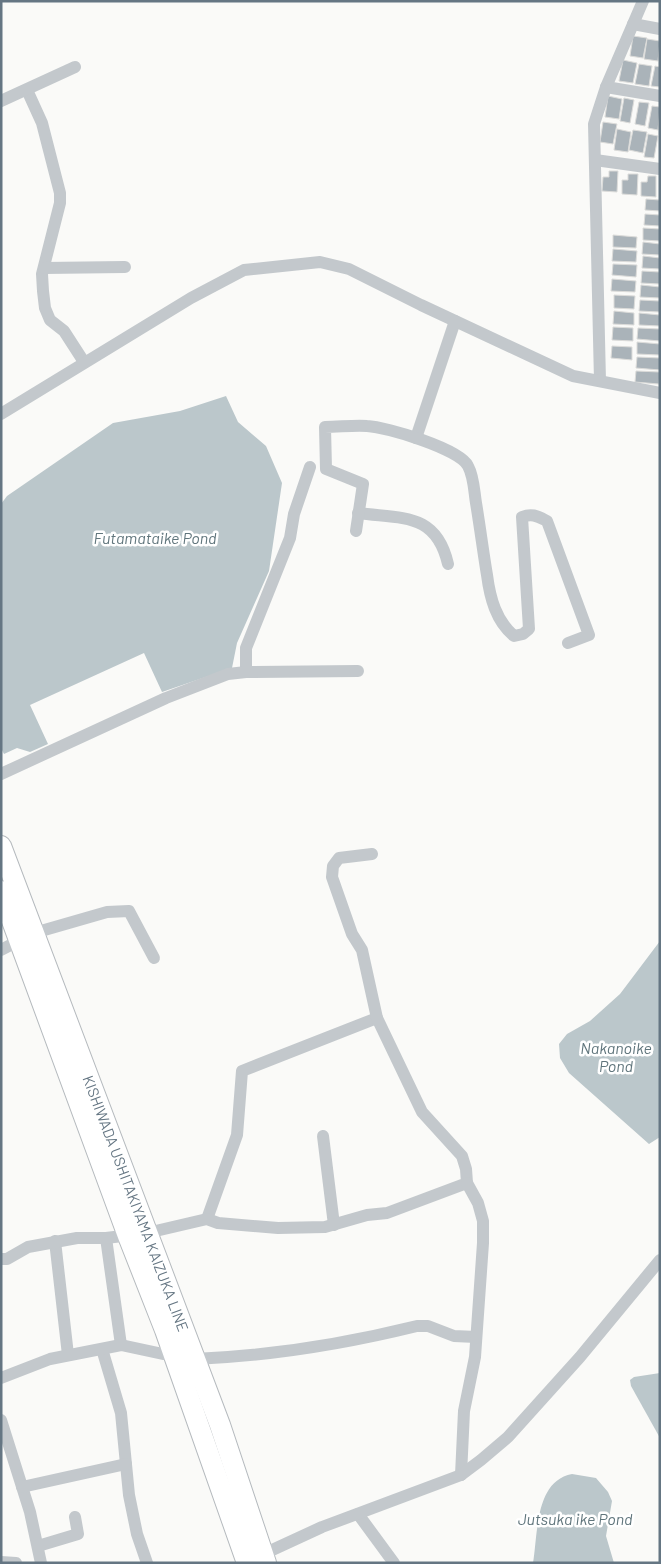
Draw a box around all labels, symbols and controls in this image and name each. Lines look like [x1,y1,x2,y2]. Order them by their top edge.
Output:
water label: Futamataike Pond [93,528,217,547]
water label: Nakanoike Pond [580,1038,652,1075]
street label: KISHIWADA USHITAKIYAMA KAIZUKA LINE [80,1073,193,1334]
water label: Jutsuka ike Pond [518,1509,633,1528]

